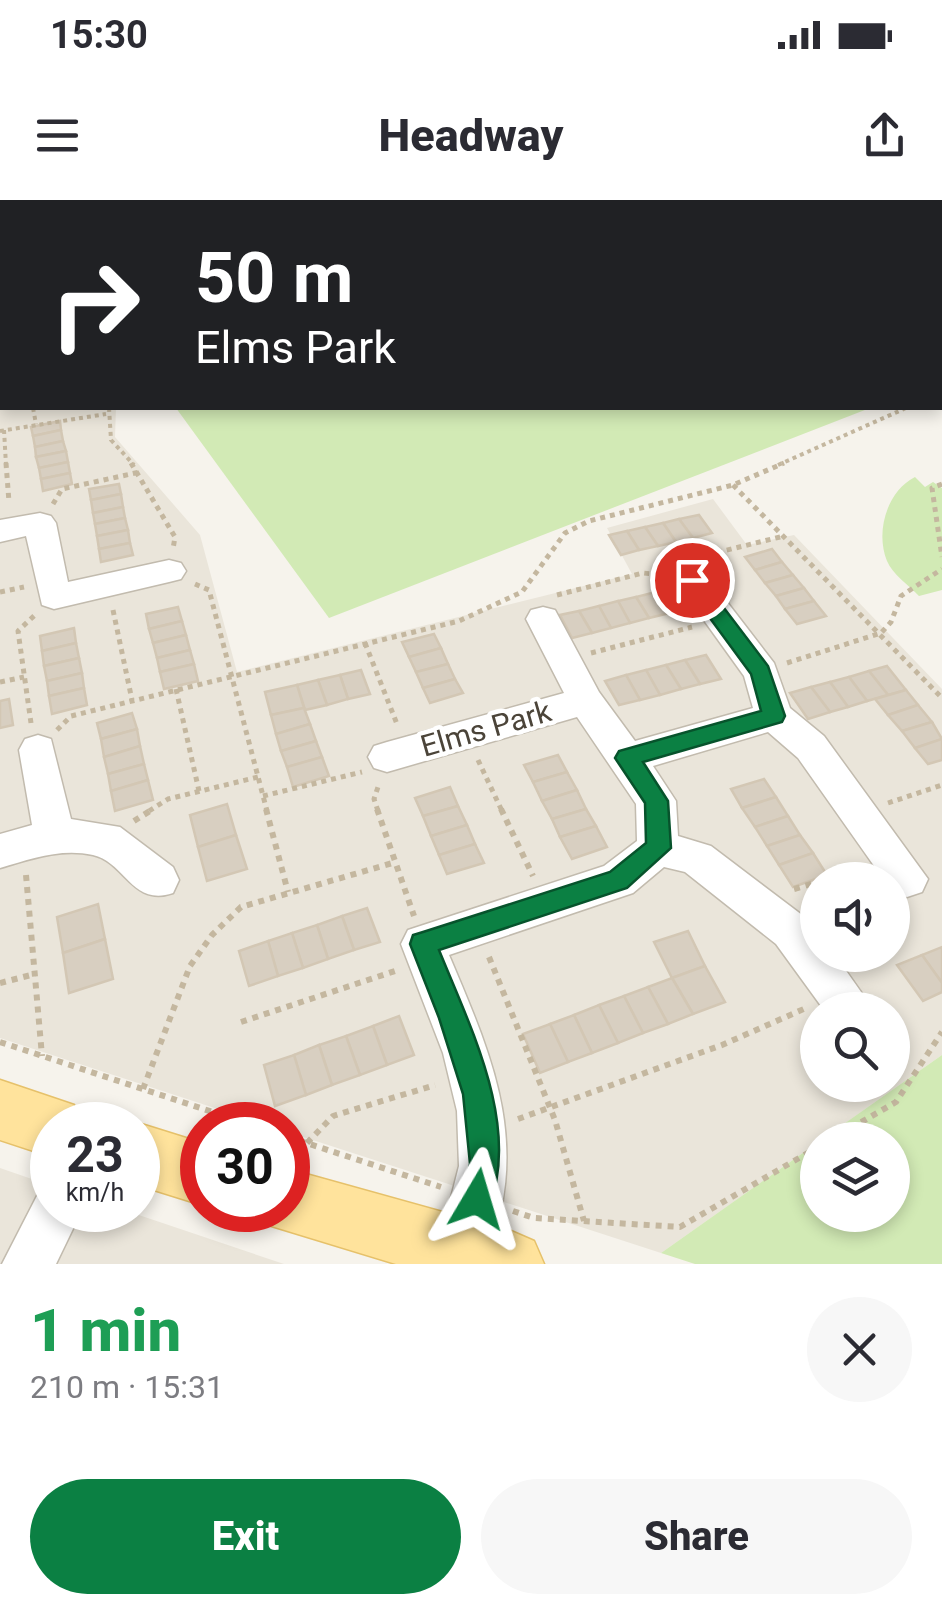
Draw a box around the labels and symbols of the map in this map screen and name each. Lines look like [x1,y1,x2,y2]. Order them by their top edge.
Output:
pin [650,538,735,623]
street label: Elms Park [417,693,556,764]
speed limit sign: 30 [180,1102,310,1232]
position arrow [425,1147,529,1251]

